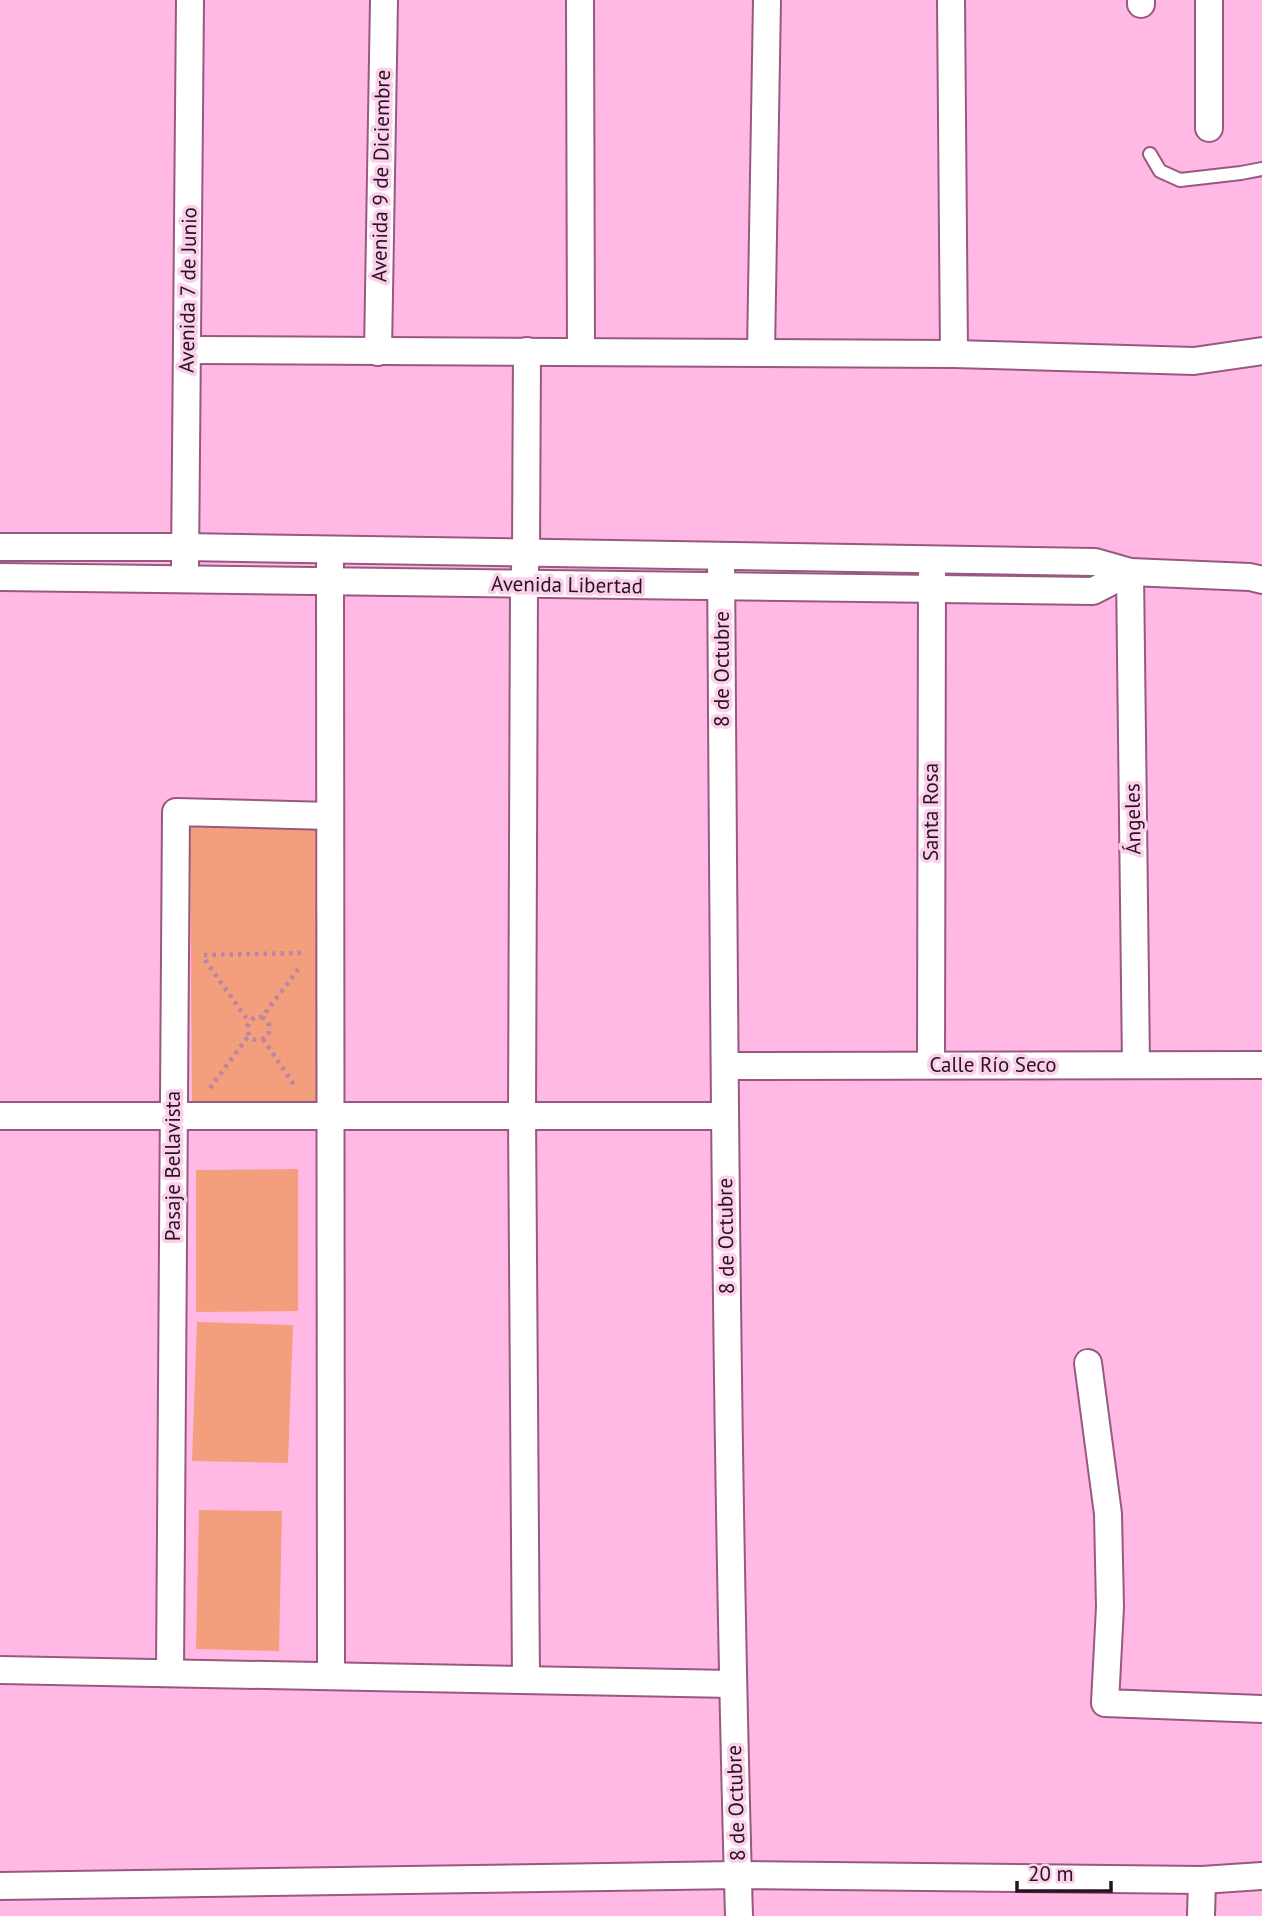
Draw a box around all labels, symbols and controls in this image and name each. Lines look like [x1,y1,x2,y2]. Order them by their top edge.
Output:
street label: Avenida 9 de Diciembre [365,70,396,282]
street label: Avenida 7 de Junio [173,207,202,373]
street label: Avenida Libertad [491,570,643,599]
street label: 8 de Octubre [708,611,735,727]
street label: Santa Rosa [917,763,944,861]
street label: Ángeles [1118,783,1147,855]
street label: Calle Río Seco [929,1051,1057,1078]
street label: Pasaje Bellavista [159,1091,186,1241]
street label: 8 de Octubre [711,1178,740,1294]
street label: 8 de Octubre [720,1745,751,1861]
scale bar [1017,1850,1112,1894]
text: 20 m [1028,1860,1074,1887]

